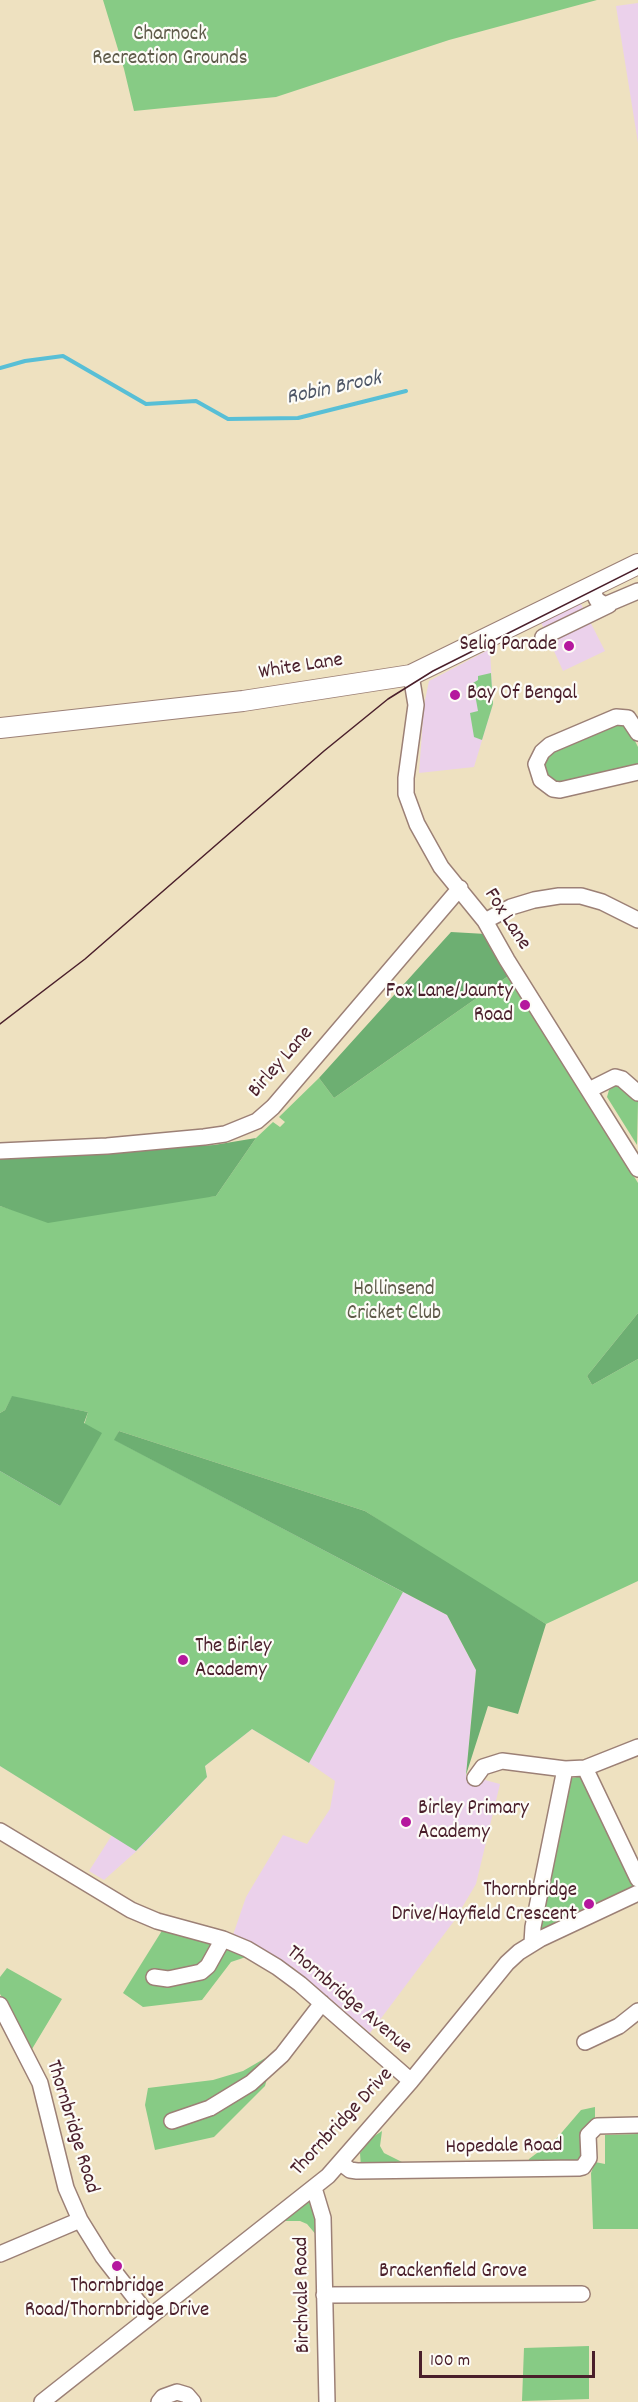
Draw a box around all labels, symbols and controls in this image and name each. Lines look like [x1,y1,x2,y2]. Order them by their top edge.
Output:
park label: Charnock Recreation Grounds [92,23,248,73]
water label: Robin Brook [284,367,384,413]
place label: Selig Parade [460,633,557,659]
marker: Selig Parade [562,639,576,653]
street label: White Lane [257,649,345,687]
place label: Bay Of Bengal [467,682,577,708]
marker: Bay Of Bengal [448,688,462,702]
street label: Fox Lane [477,884,535,956]
place label: Fox Lane/Jaunty Road [386,980,513,1030]
marker: Fox Lane/Jaunty Road [518,998,532,1012]
street label: Birley Lane [244,1022,320,1104]
park label: Hollinsend Cricket Club [347,1278,441,1328]
place label: The Birley Academy [195,1635,271,1685]
marker: The Birley Academy [176,1653,190,1667]
place label: Birley Primary Academy [418,1797,529,1847]
marker: Birley Primary Academy [399,1815,413,1829]
place label: Thornbridge Drive/Hayfield Crescent [391,1879,577,1929]
marker: Thornbridge Drive/Hayfield Crescent [582,1897,596,1911]
street label: Thornbridge Avenue [280,1941,416,2061]
street label: Thornbridge Road [39,2057,103,2197]
street label: Thornbridge Drive [286,2064,400,2182]
street label: Hopedale Road [445,2134,563,2162]
street label: Birchvale Road [290,2237,318,2353]
marker: Thornbridge Road/Thornbridge Drive [110,2259,124,2273]
street label: Brackenfield Grove [379,2260,527,2286]
place label: Thornbridge Road/Thornbridge Drive [25,2275,209,2325]
scale bar [422,2339,598,2377]
text: 100 m [430,2349,470,2374]

